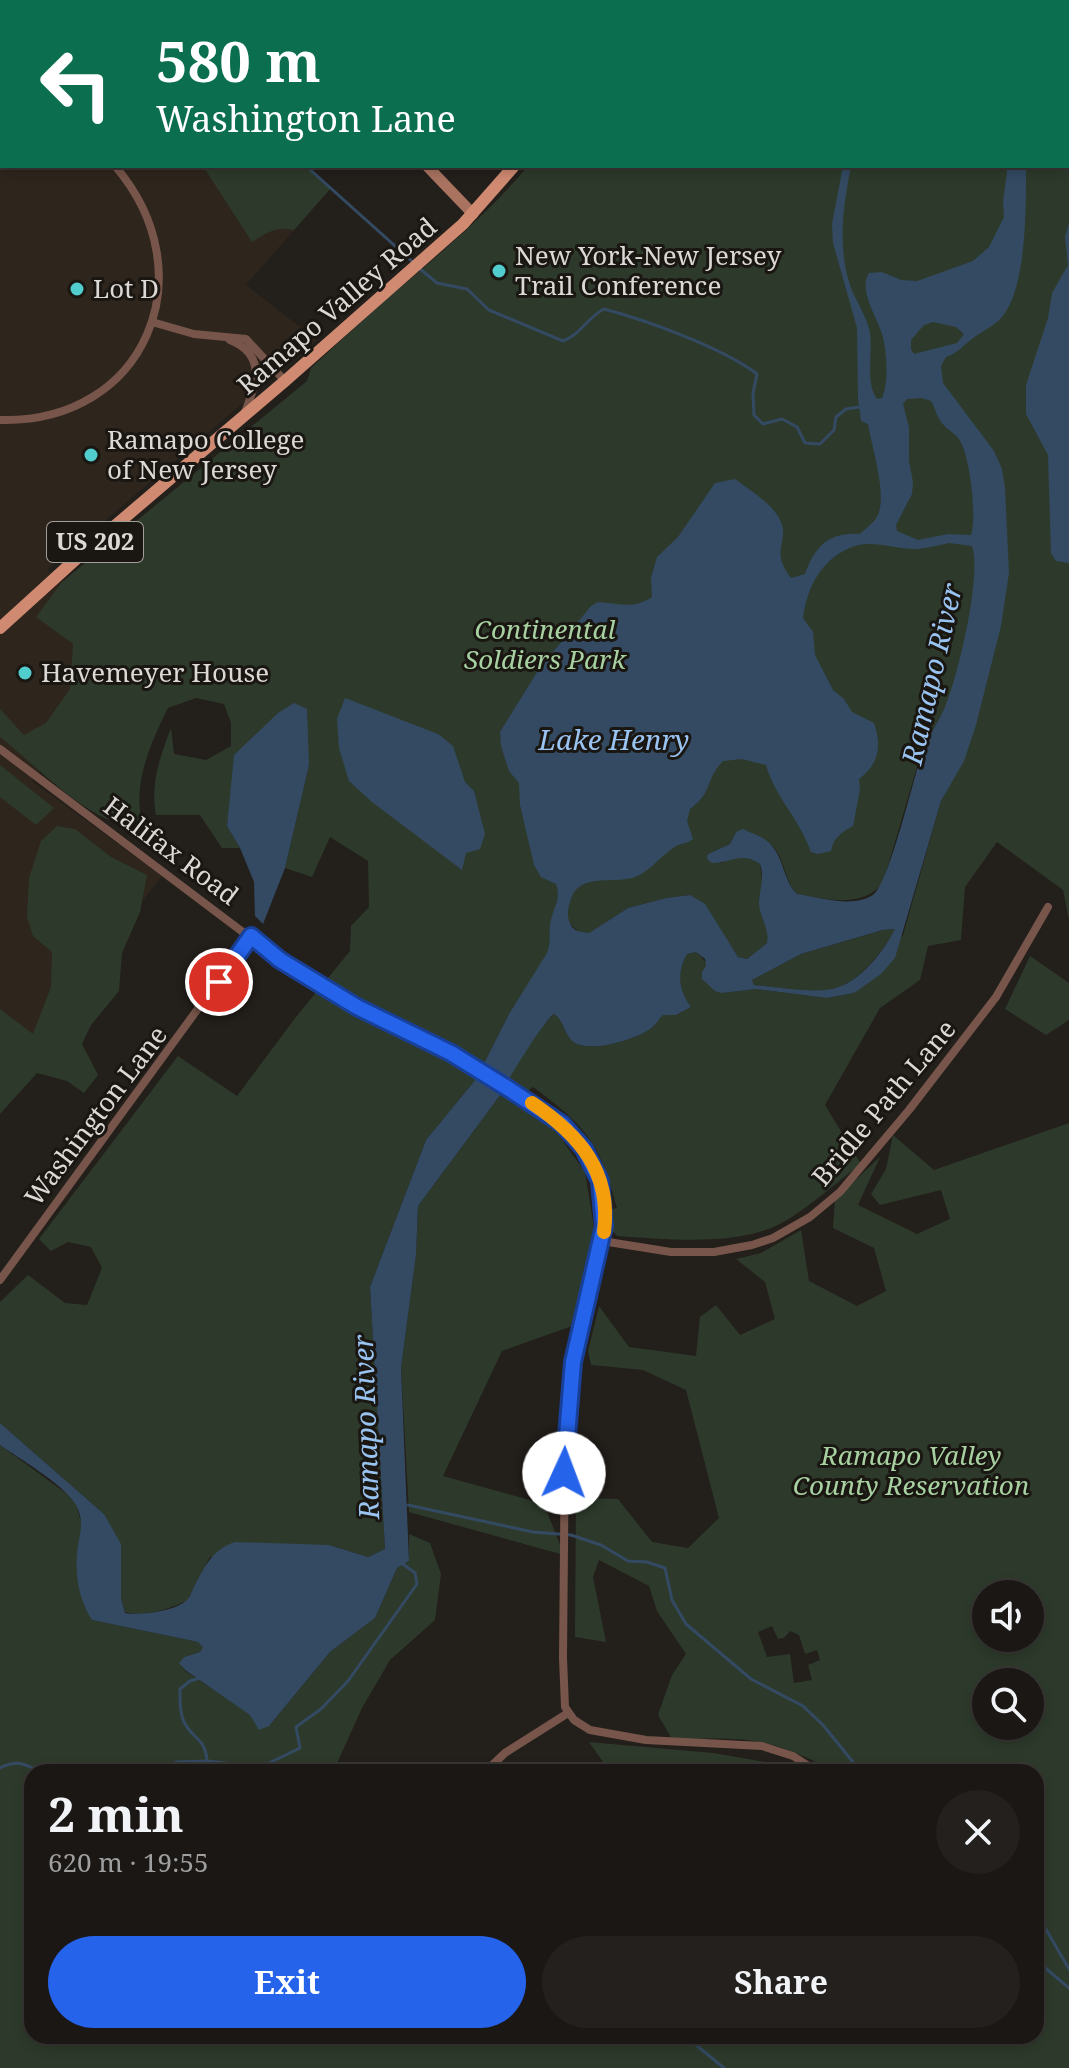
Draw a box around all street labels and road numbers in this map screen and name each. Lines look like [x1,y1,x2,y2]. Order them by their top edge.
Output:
street label: Ramapo Valley Road [229,209,444,402]
road number: US 202 [47,522,143,562]
street label: Halifax Road [97,788,246,913]
street label: Bridle Path Lane [803,1012,963,1193]
street label: Washington Lane [16,1018,175,1213]

